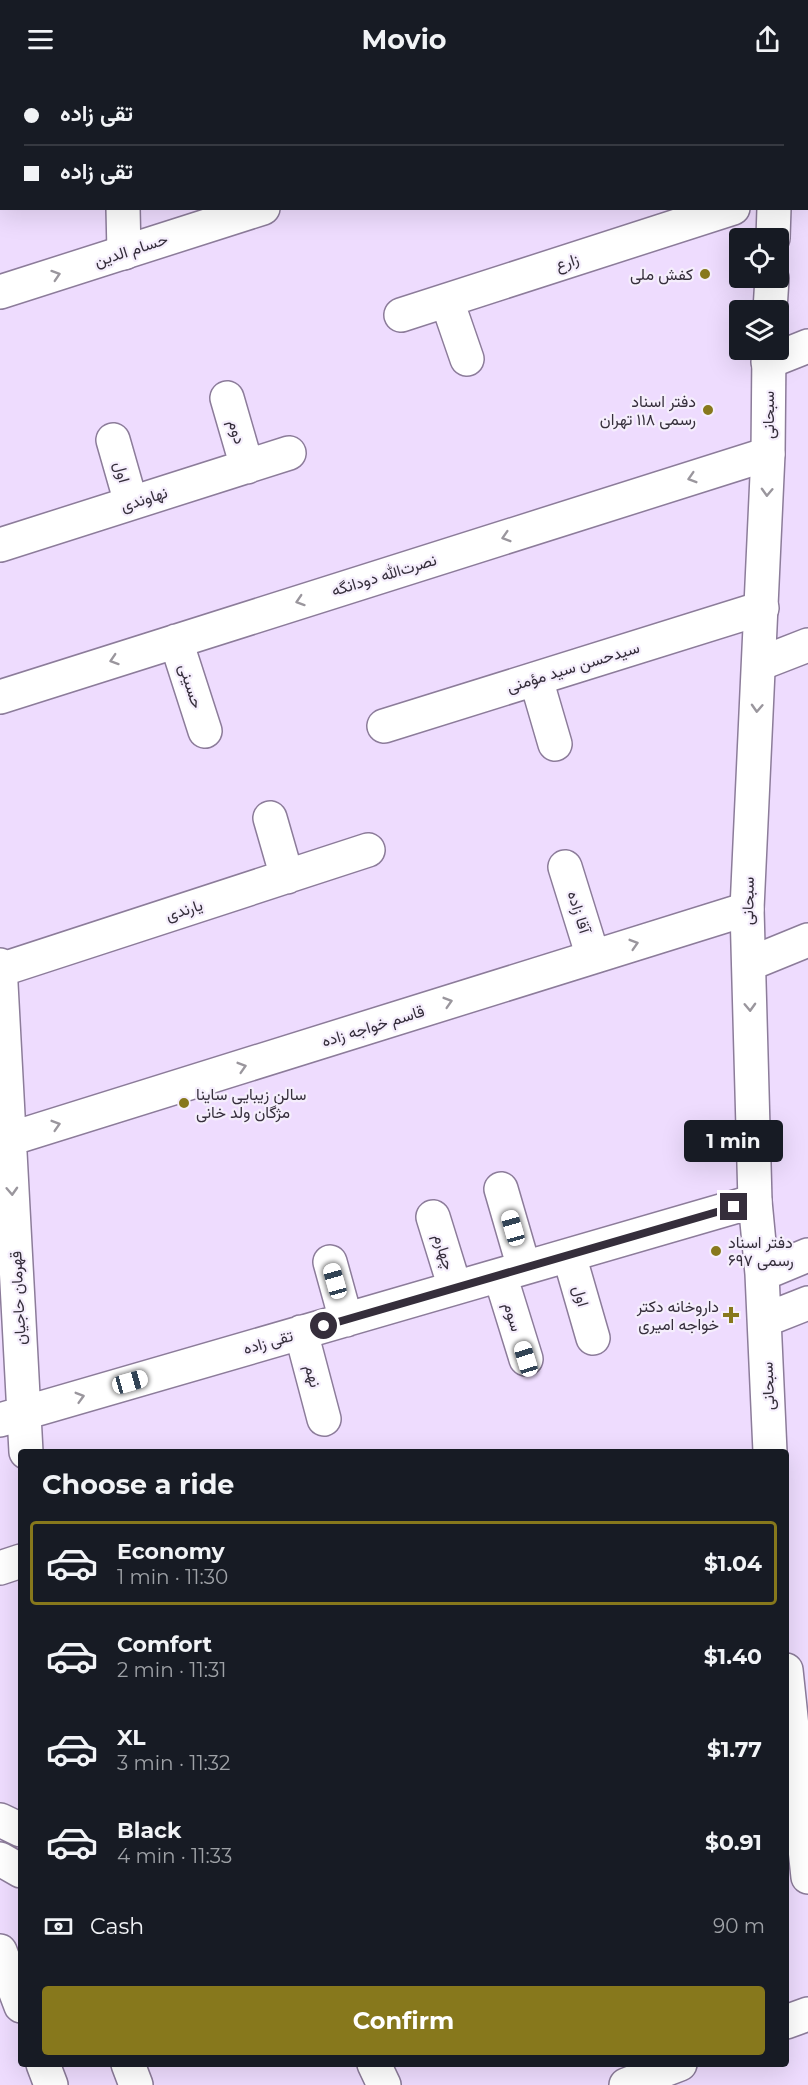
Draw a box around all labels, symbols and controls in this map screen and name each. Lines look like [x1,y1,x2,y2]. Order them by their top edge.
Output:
icon: menu [24,23,57,56]
text: Movio [361,23,447,56]
icon: share [751,23,784,56]
text: تقی زاده [60,100,133,127]
text: تقی زاده [60,158,133,185]
map controls [729,228,789,360]
button: locate [729,228,789,288]
street label: حسام الدین [92,229,171,272]
street label: زارع [553,249,582,277]
place label: کفش ملی [630,265,693,285]
marker: کفش ملی [698,267,712,281]
one-way arrow [50,269,61,282]
button: layers [729,300,789,360]
street label: سبحانی [759,391,779,439]
place label: دفتر اسناد رسمی ۱۱۸ تهران [600,392,696,430]
marker: دفتر اسناد رسمی ۱۱۸ تهران [701,403,715,417]
street label: دوم [224,418,249,447]
street label: اول [109,459,134,485]
one-way arrow [687,471,698,483]
street label: نهاوندی [118,483,170,516]
one-way arrow [760,487,773,496]
one-way arrow [501,530,512,542]
street label: نصرت‌الله دودانگه [329,550,439,601]
one-way arrow [295,594,306,607]
street label: سیدحسن سید مؤمنی [504,638,642,697]
one-way arrow [109,653,120,666]
street label: حسینی [174,661,207,711]
one-way arrow [751,703,764,712]
street label: سبحانی [738,877,759,925]
street label: آقا زاده [563,889,595,937]
street label: یارندی [163,895,205,926]
one-way arrow [628,939,639,951]
one-way arrow [442,997,453,1010]
street label: قاسم خواجه زاده [319,1001,427,1052]
one-way arrow [743,1003,756,1012]
one-way arrow [236,1062,247,1074]
place label: سالن زیبایی ساینا مژگان ولد خانی [196,1085,306,1123]
marker: سالن زیبایی ساینا مژگان ولد خانی [177,1096,191,1110]
one-way arrow [50,1120,61,1132]
callout: 1 min [684,1120,783,1162]
text: 1 min [706,1129,761,1153]
one-way arrow [6,1187,19,1196]
route end [720,1193,747,1220]
car [499,1208,527,1248]
street label: چهارم [428,1232,459,1273]
place label: دفتر اسناد رسمی ۶۹۷ [728,1233,794,1271]
marker: دفتر اسناد رسمی ۶۹۷ [709,1244,723,1258]
street label: قهرمان حاجیان [6,1250,31,1346]
car [321,1261,349,1301]
street label: اول [568,1283,593,1309]
place label: داروخانه دکتر خواجه امیری [636,1297,719,1335]
street label: سوم [499,1300,526,1334]
marker: داروخانه دکتر خواجه امیری [724,1308,738,1322]
route start [310,1312,337,1339]
street label: تقی زاده [241,1326,295,1359]
car [512,1339,540,1379]
street label: سبحانی [758,1362,779,1410]
street label: نهم [300,1363,325,1390]
car [110,1368,150,1396]
one-way arrow [74,1392,85,1404]
text: Choose a ride [42,1468,234,1501]
icon: car [45,1536,99,1590]
text: Economy [117,1538,225,1565]
text: $1.04 [704,1550,762,1577]
text: 1 min · 11:30 [117,1565,228,1589]
icon: car [45,1629,99,1683]
text: Comfort [117,1631,212,1658]
text: $1.40 [704,1643,762,1670]
text: 2 min · 11:31 [117,1658,226,1682]
icon: car [45,1722,99,1776]
text: XL [117,1724,146,1751]
text: $1.77 [707,1736,762,1763]
text: 3 min · 11:32 [117,1751,230,1775]
icon: car [45,1815,99,1869]
text: Black [117,1817,181,1844]
text: $0.91 [705,1829,762,1856]
text: 4 min · 11:33 [117,1844,232,1868]
icon: cash [42,1910,75,1943]
text: Cash [90,1913,144,1940]
text: 90 m [713,1914,765,1938]
button: Confirm [42,1986,765,2055]

